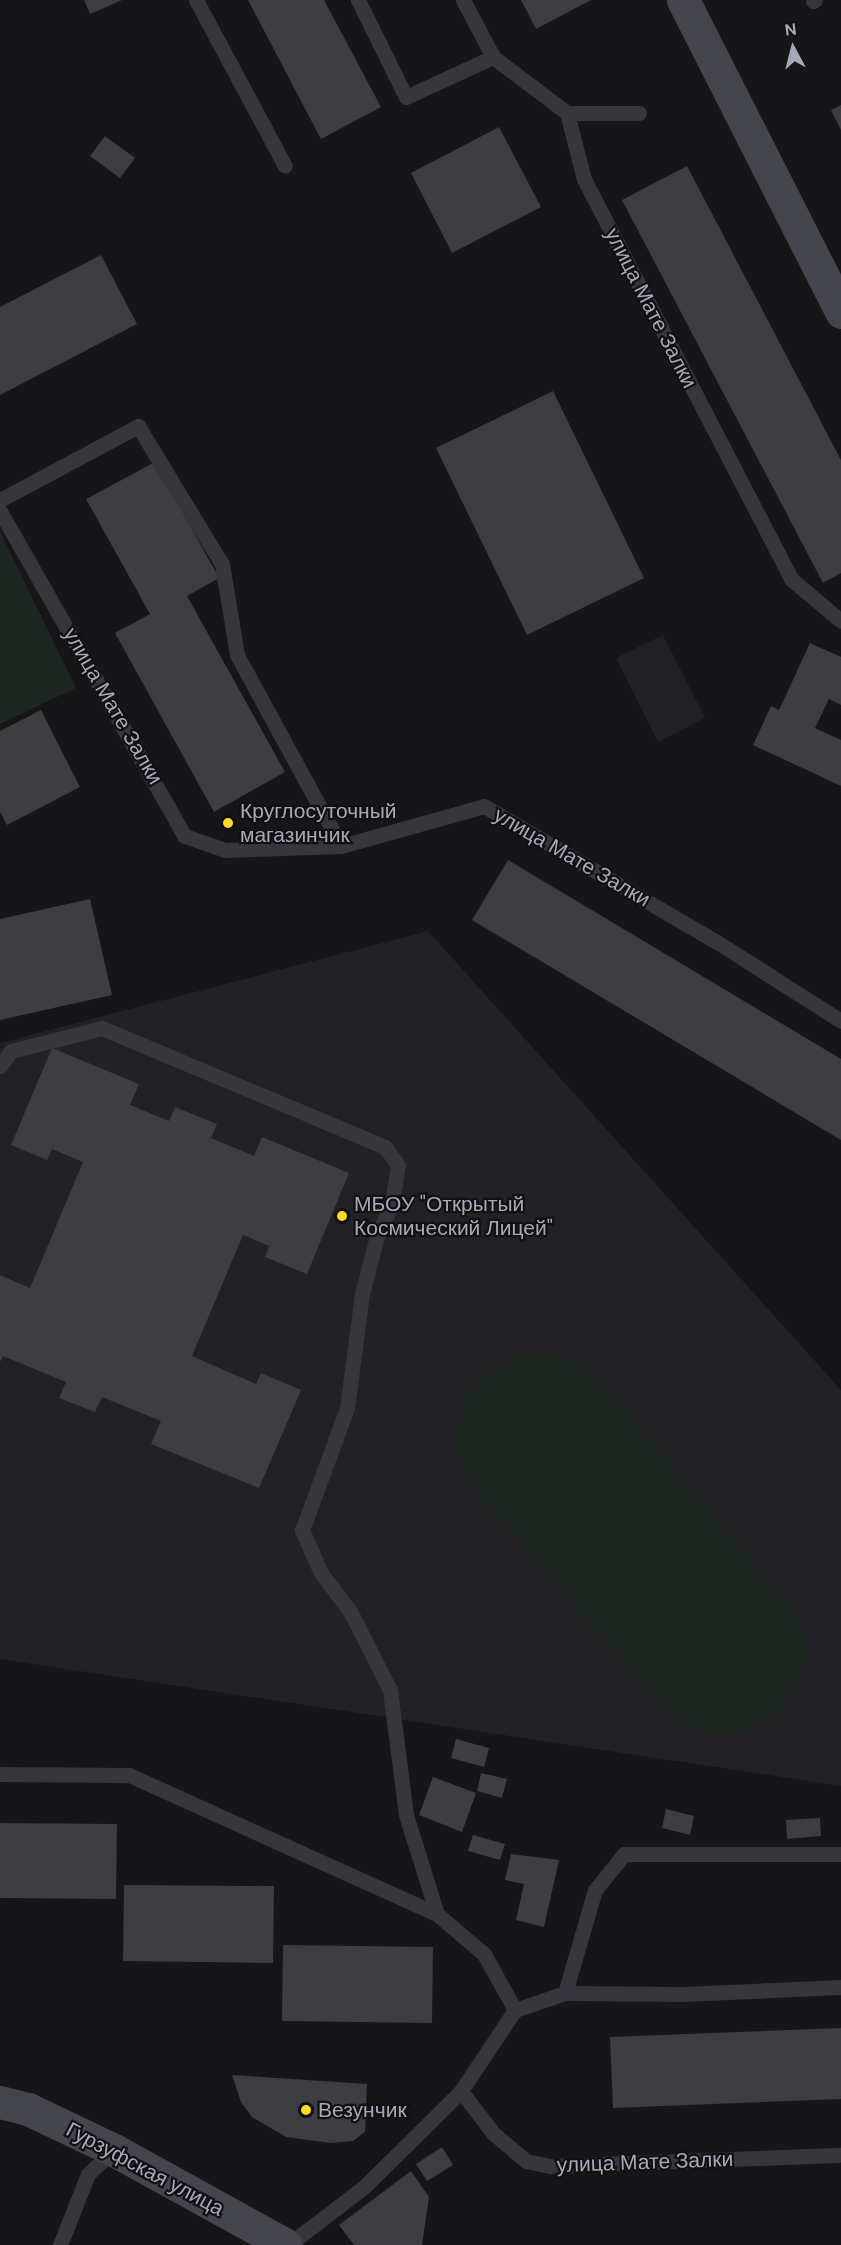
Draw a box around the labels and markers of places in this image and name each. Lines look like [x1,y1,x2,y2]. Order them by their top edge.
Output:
place label: Круглосуточный магазинчик [240,798,397,848]
marker: Круглосуточный магазинчик [221,816,235,830]
place label: МБОУ "Открытый Космический Лицей" [354,1191,553,1241]
marker: МБОУ "Открытый Космический Лицей" [335,1209,349,1223]
place label: Везунчик [318,2097,407,2123]
marker: Везунчик [299,2103,313,2117]

